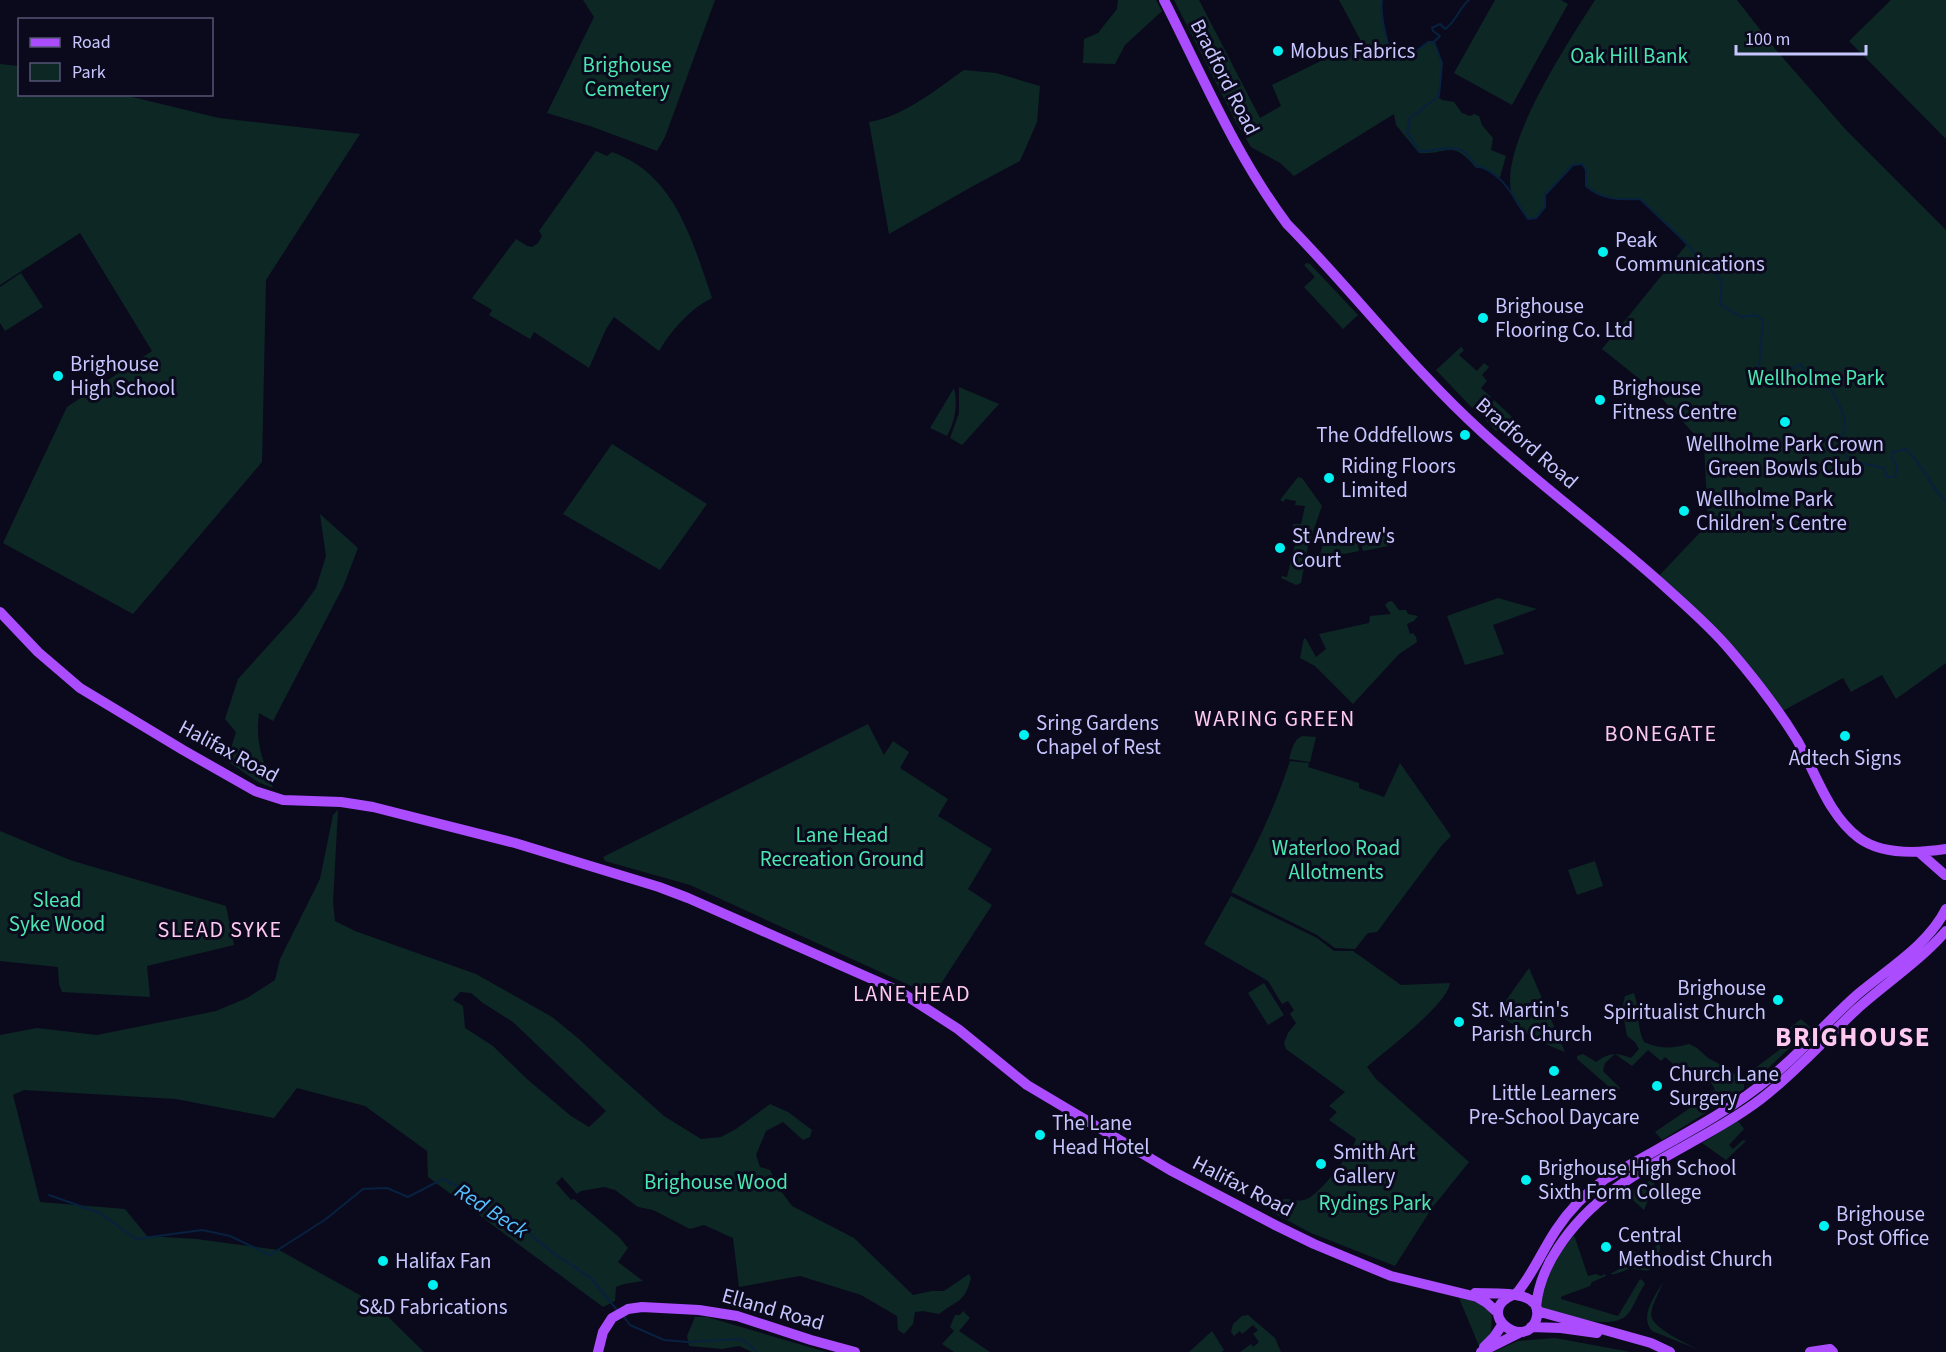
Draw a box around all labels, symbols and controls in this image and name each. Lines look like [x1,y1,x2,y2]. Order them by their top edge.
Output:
street label: Bradford Road [1183,14,1267,140]
legend [18,18,213,96]
scale bar [1736,18,1866,56]
text: 100 m [1745,27,1790,52]
text: Road [72,30,111,55]
place label: Mobus Fabrics [1290,36,1416,66]
park label: Oak Hill Bank [1570,41,1688,71]
marker: Mobus Fabrics [1271,44,1285,58]
park label: Brighouse Cemetery [583,50,671,104]
text: Park [72,60,106,85]
place label: Peak Communications [1615,225,1765,279]
marker: Peak Communications [1596,245,1610,259]
place label: Brighouse Flooring Co. Ltd [1495,291,1633,345]
marker: Brighouse Flooring Co. Ltd [1476,311,1490,325]
place label: Brighouse High School [70,349,175,403]
park label: Wellholme Park [1747,363,1885,393]
marker: Brighouse High School [51,369,65,383]
place label: Brighouse Fitness Centre [1612,373,1737,427]
street label: Bradford Road [1469,390,1585,496]
marker: Brighouse Fitness Centre [1593,393,1607,407]
marker: Wellholme Park Crown Green Bowls Club [1778,415,1792,429]
place label: The Oddfellows [1316,420,1453,450]
marker: The Oddfellows [1458,428,1472,442]
place label: Wellholme Park Crown Green Bowls Club [1686,429,1884,483]
place label: Riding Floors Limited [1341,451,1456,505]
marker: Riding Floors Limited [1322,471,1336,485]
place label: Wellholme Park Children's Centre [1696,484,1847,538]
marker: Wellholme Park Children's Centre [1677,504,1691,518]
place label: St Andrew's Court [1292,521,1395,575]
marker: St Andrew's Court [1273,541,1287,555]
district label: WARING GREEN [1194,703,1356,735]
place label: Sring Gardens Chapel of Rest [1036,708,1161,762]
street label: Halifax Road [174,712,284,790]
district label: BONEGATE [1605,718,1718,750]
marker: Sring Gardens Chapel of Rest [1017,728,1031,742]
marker: Adtech Signs [1838,729,1852,743]
place label: Adtech Signs [1789,743,1902,773]
park label: Lane Head Recreation Ground [760,820,924,874]
park label: Waterloo Road Allotments [1272,833,1400,887]
park label: Slead Syke Wood [9,885,105,939]
district label: SLEAD SYKE [157,914,283,946]
place label: Brighouse Spiritualist Church [1603,973,1766,1027]
district label: LANE HEAD [853,978,971,1010]
marker: Brighouse Spiritualist Church [1771,993,1785,1007]
place label: St. Martin's Parish Church [1471,995,1592,1049]
marker: St. Martin's Parish Church [1452,1015,1466,1029]
district label: BRIGHOUSE [1775,1018,1931,1057]
place label: Church Lane Surgery [1669,1059,1779,1113]
marker: Little Learners Pre-School Daycare [1547,1064,1561,1078]
place label: Little Learners Pre-School Daycare [1469,1078,1639,1132]
marker: Church Lane Surgery [1650,1079,1664,1093]
place label: The Lane Head Hotel [1052,1108,1150,1162]
marker: The Lane Head Hotel [1033,1128,1047,1142]
place label: Smith Art Gallery [1333,1137,1415,1191]
street label: Halifax Road [1187,1148,1299,1224]
place label: Brighouse High School Sixth Form College [1538,1153,1736,1207]
marker: Smith Art Gallery [1314,1157,1328,1171]
park label: Brighouse Wood [644,1167,788,1197]
marker: Brighouse High School Sixth Form College [1519,1173,1533,1187]
water label: Red Beck [448,1175,535,1247]
park label: Rydings Park [1319,1188,1432,1218]
place label: Brighouse Post Office [1836,1199,1929,1253]
marker: Brighouse Post Office [1817,1219,1831,1233]
place label: Central Methodist Church [1618,1220,1773,1274]
marker: Central Methodist Church [1599,1240,1613,1254]
place label: Halifax Fan [395,1246,491,1276]
marker: Halifax Fan [376,1254,390,1268]
marker: S&D Fabrications [426,1278,440,1292]
street label: Elland Road [719,1280,827,1338]
place label: S&D Fabrications [358,1292,508,1322]

